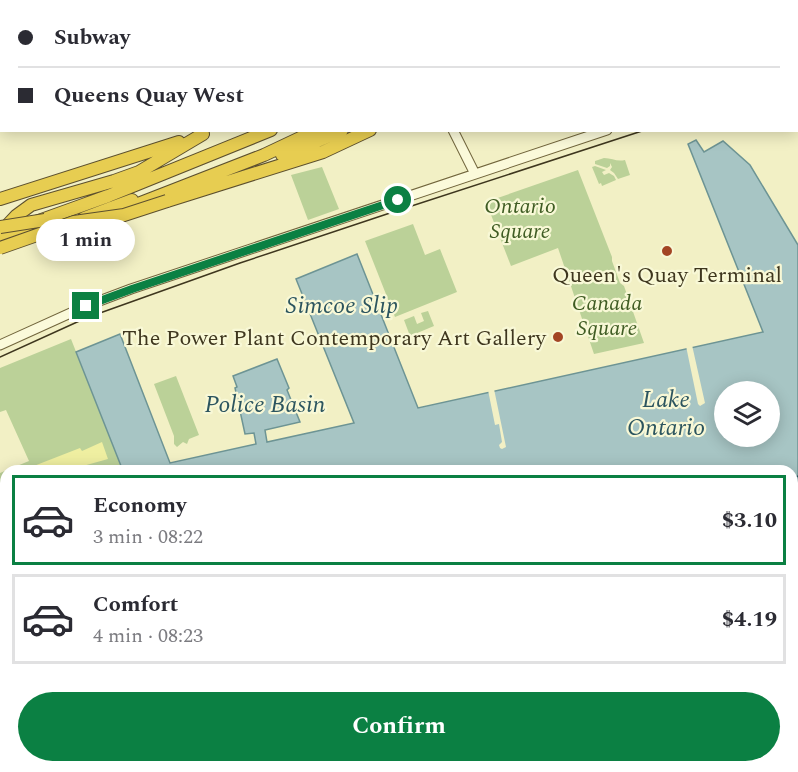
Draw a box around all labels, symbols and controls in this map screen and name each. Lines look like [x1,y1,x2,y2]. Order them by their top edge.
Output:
text: Subway [54,21,130,54]
text: Queens Quay West [54,79,244,112]
route start [384,186,411,213]
park label: Ontario Square [484,190,556,248]
callout: 1 min [36,219,136,261]
text: 1 min [59,225,112,255]
marker: Queen's Quay Terminal [660,244,674,258]
place label: Queen's Quay Terminal [552,259,782,292]
park label: Canada Square [572,287,642,345]
water label: Simcoe Slip [286,288,398,324]
route end [72,292,99,319]
place label: The Power Plant Contemporary Art Gallery [122,322,547,355]
marker: The Power Plant Contemporary Art Gallery [551,330,565,344]
map controls [714,381,780,447]
button: layers [714,381,780,447]
water label: Lake Ontario [627,382,705,446]
water label: Police Basin [204,387,326,423]
text: Economy [93,489,186,522]
icon: car [21,493,75,547]
text: $3.10 [722,504,777,537]
text: 3 min · 08:22 [93,522,203,552]
text: Comfort [93,588,178,621]
icon: car [21,592,75,646]
text: $4.19 [722,603,777,636]
text: 4 min · 08:23 [93,621,203,651]
button: Confirm [18,692,780,761]

